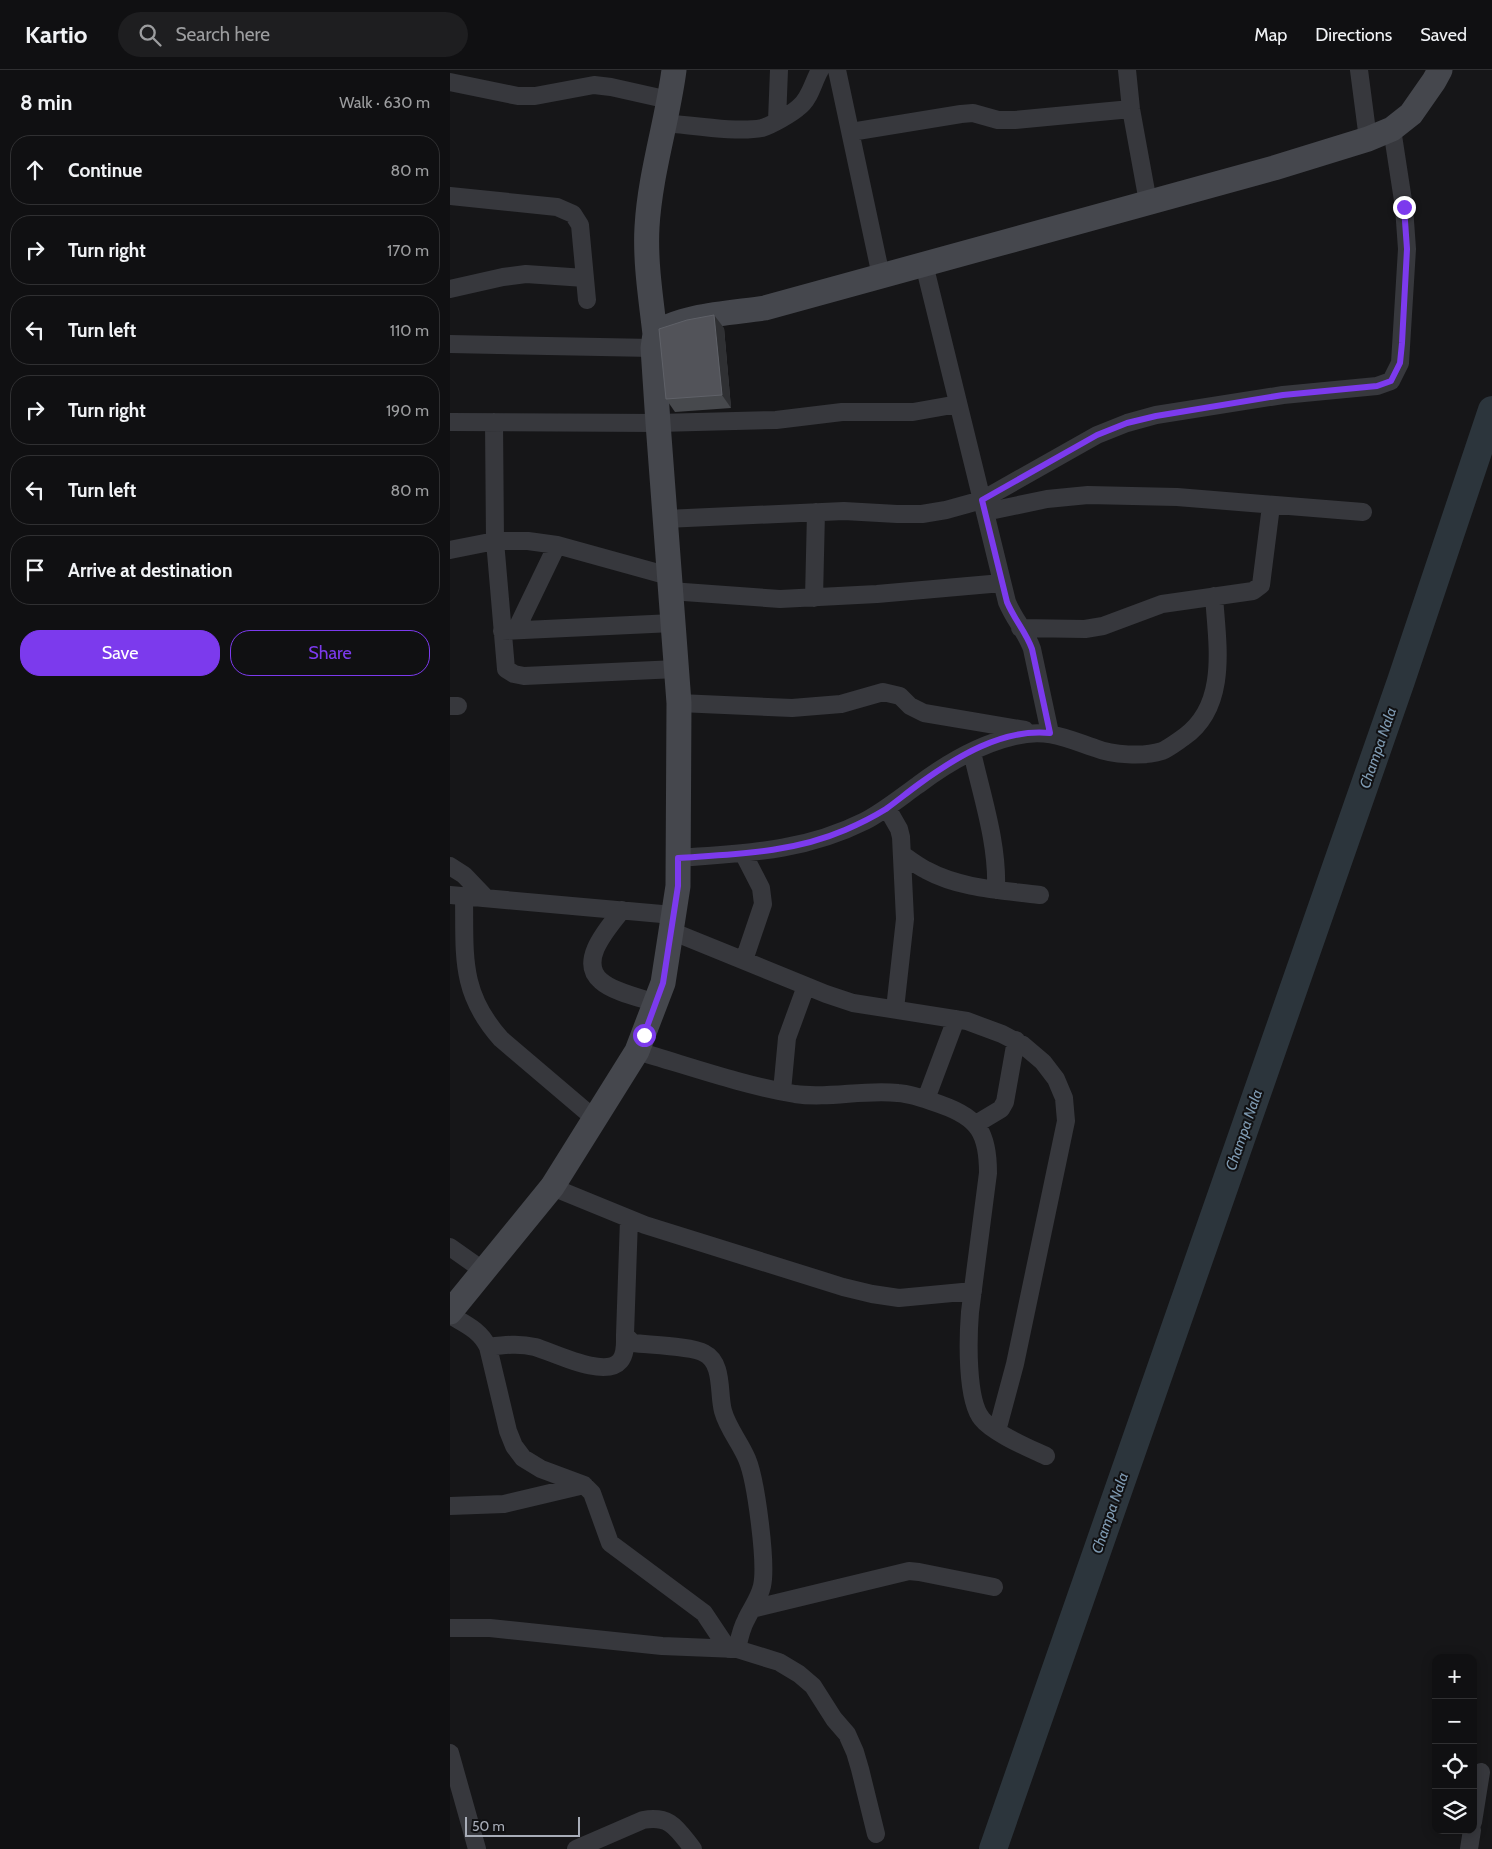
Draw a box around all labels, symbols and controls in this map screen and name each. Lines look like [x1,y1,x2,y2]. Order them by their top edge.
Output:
search box [118,12,468,57]
text: Kartio [25,20,88,49]
icon: search [136,21,164,49]
text: Search here [176,23,270,46]
text: Map [1254,24,1287,46]
text: Directions [1315,24,1392,46]
text: Saved [1420,24,1467,46]
text: 8 min [20,90,72,115]
text: Walk · 630 m [339,93,430,112]
icon: ahead [21,156,49,184]
text: Continue [68,159,142,182]
text: 80 m [391,161,429,180]
route end [1393,196,1416,219]
icon: right [21,236,49,264]
text: Turn right [68,239,146,262]
text: 170 m [387,241,429,260]
icon: left [21,316,49,344]
text: Turn left [68,319,136,342]
text: 110 m [390,321,429,340]
icon: right [21,396,49,424]
text: Turn right [68,399,146,422]
text: 190 m [386,401,429,420]
icon: left [21,476,49,504]
text: Turn left [68,479,136,502]
text: 80 m [391,481,429,500]
icon: arrive [21,556,49,584]
text: Arrive at destination [68,559,232,582]
button: Save [20,630,220,676]
button: Share [230,630,430,676]
water label: Champa Nala [1356,705,1400,791]
route start [633,1024,656,1047]
water label: Champa Nala [1222,1087,1266,1173]
water label: Champa Nala [1088,1470,1132,1556]
map controls [1432,1654,1477,1834]
button: + [1432,1654,1477,1699]
button: − [1432,1699,1477,1744]
button: locate [1432,1744,1477,1789]
button: layers [1432,1789,1477,1834]
scale bar [465,1814,580,1837]
text: 50 m [472,1817,505,1835]

